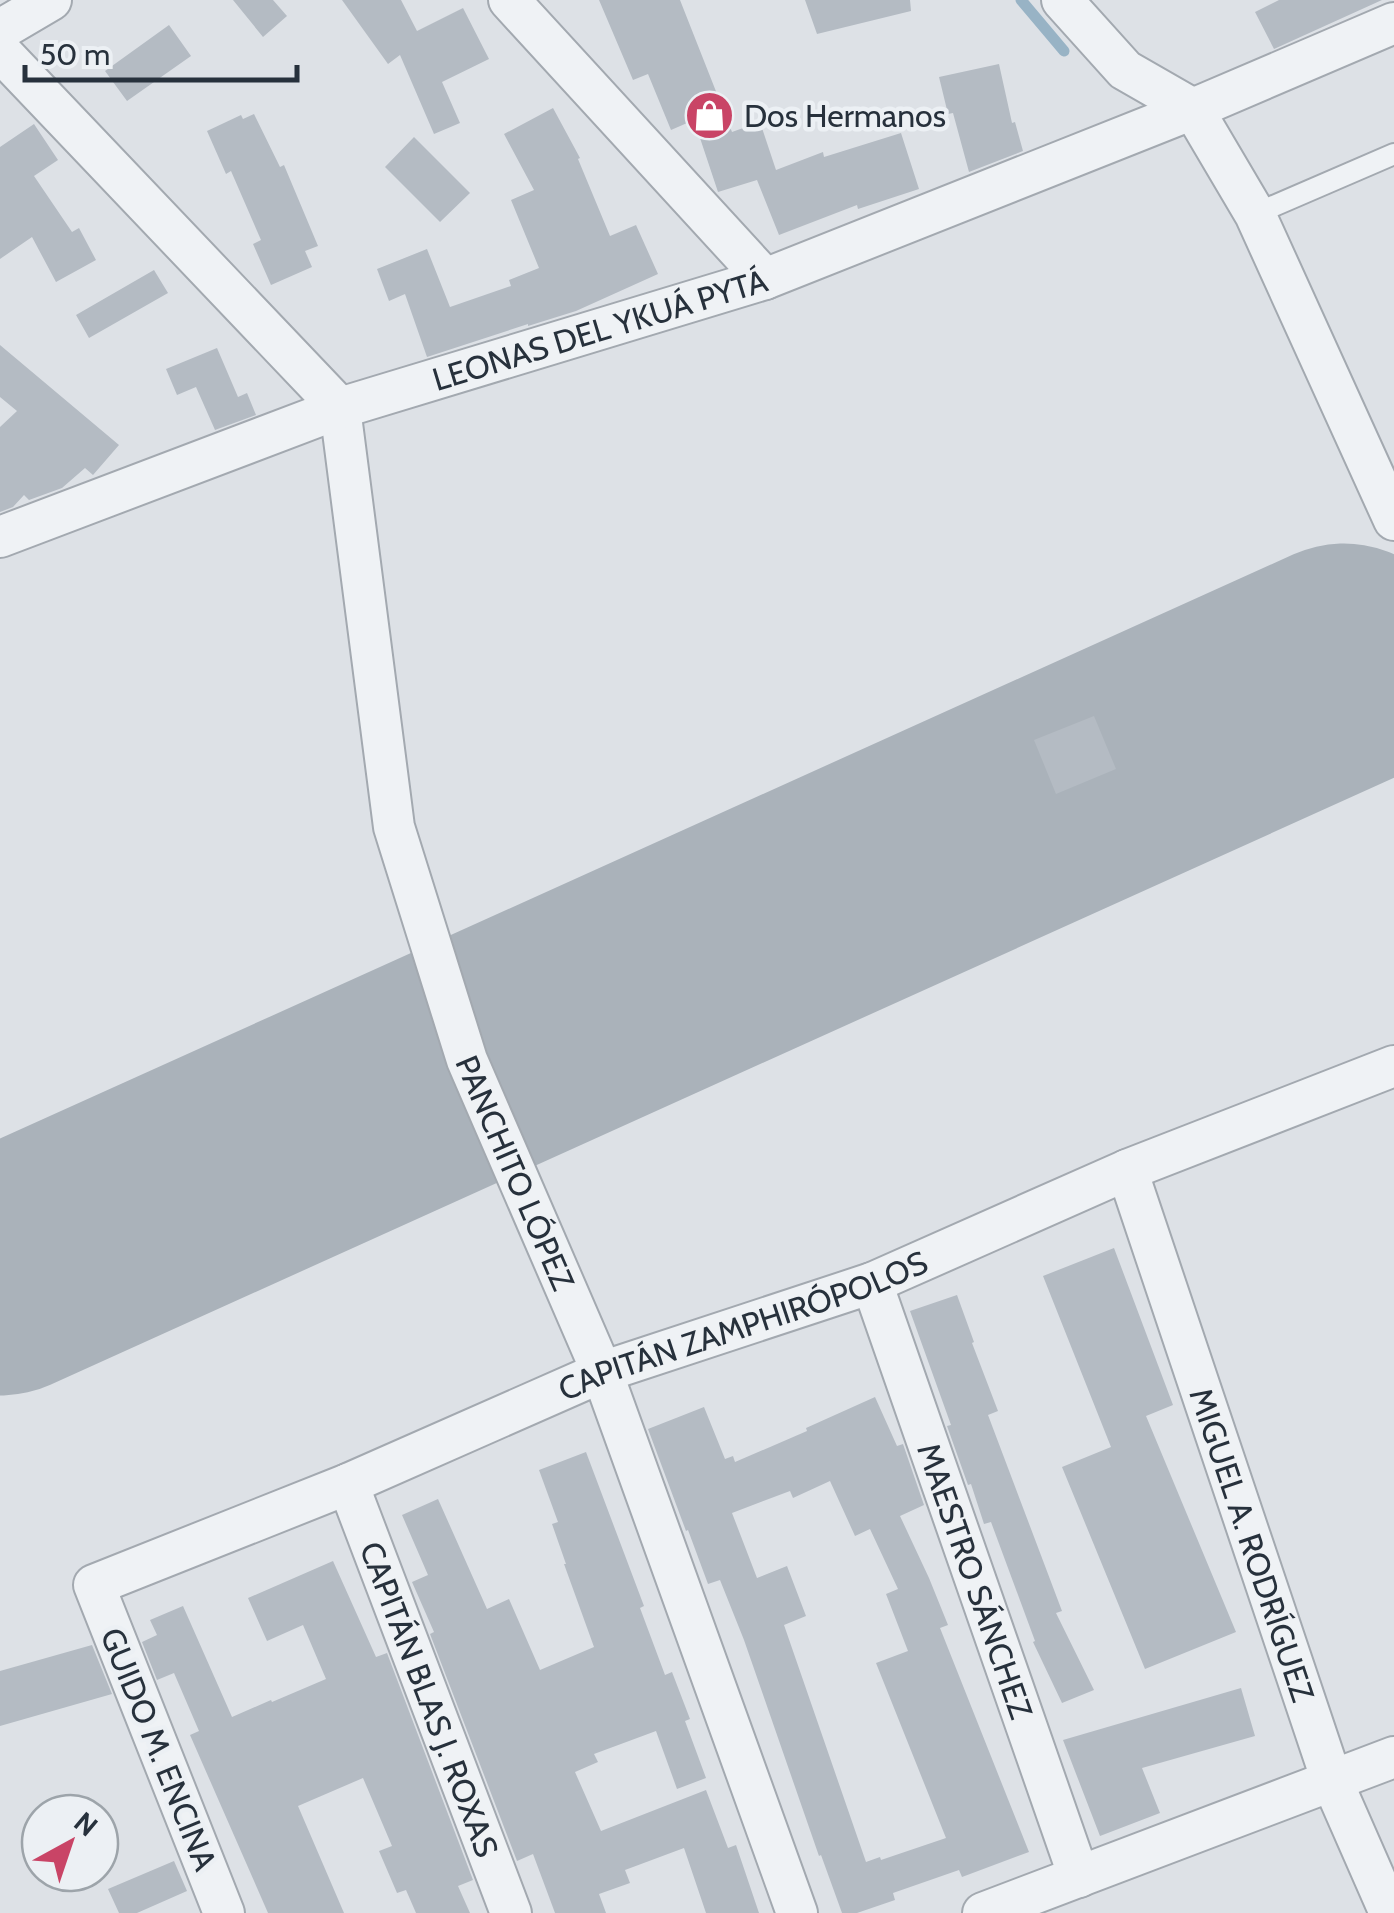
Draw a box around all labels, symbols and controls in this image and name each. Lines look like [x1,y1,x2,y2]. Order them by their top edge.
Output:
scale bar [25,20,298,82]
text: 50 m [40,36,110,73]
shop icon: Dos Hermanos [683,89,735,141]
place label: Dos Hermanos [744,96,946,135]
street label: LEONAS DEL YKUÁ PYTÁ [428,260,772,398]
street label: PANCHITO LÓPEZ [448,1049,584,1296]
street label: CAPITÁN ZAMPHIRÓPOLOS [552,1242,933,1408]
street label: MIGUEL A. RODRÍGUEZ [1182,1383,1323,1707]
street label: MAESTRO SÁNCHEZ [910,1438,1042,1724]
street label: CAPITÁN BLAS J. ROXAS [352,1536,507,1862]
street label: GUIDO M. ENCINA [93,1622,226,1876]
north arrow [20,1793,120,1893]
text: N [68,1804,105,1843]

